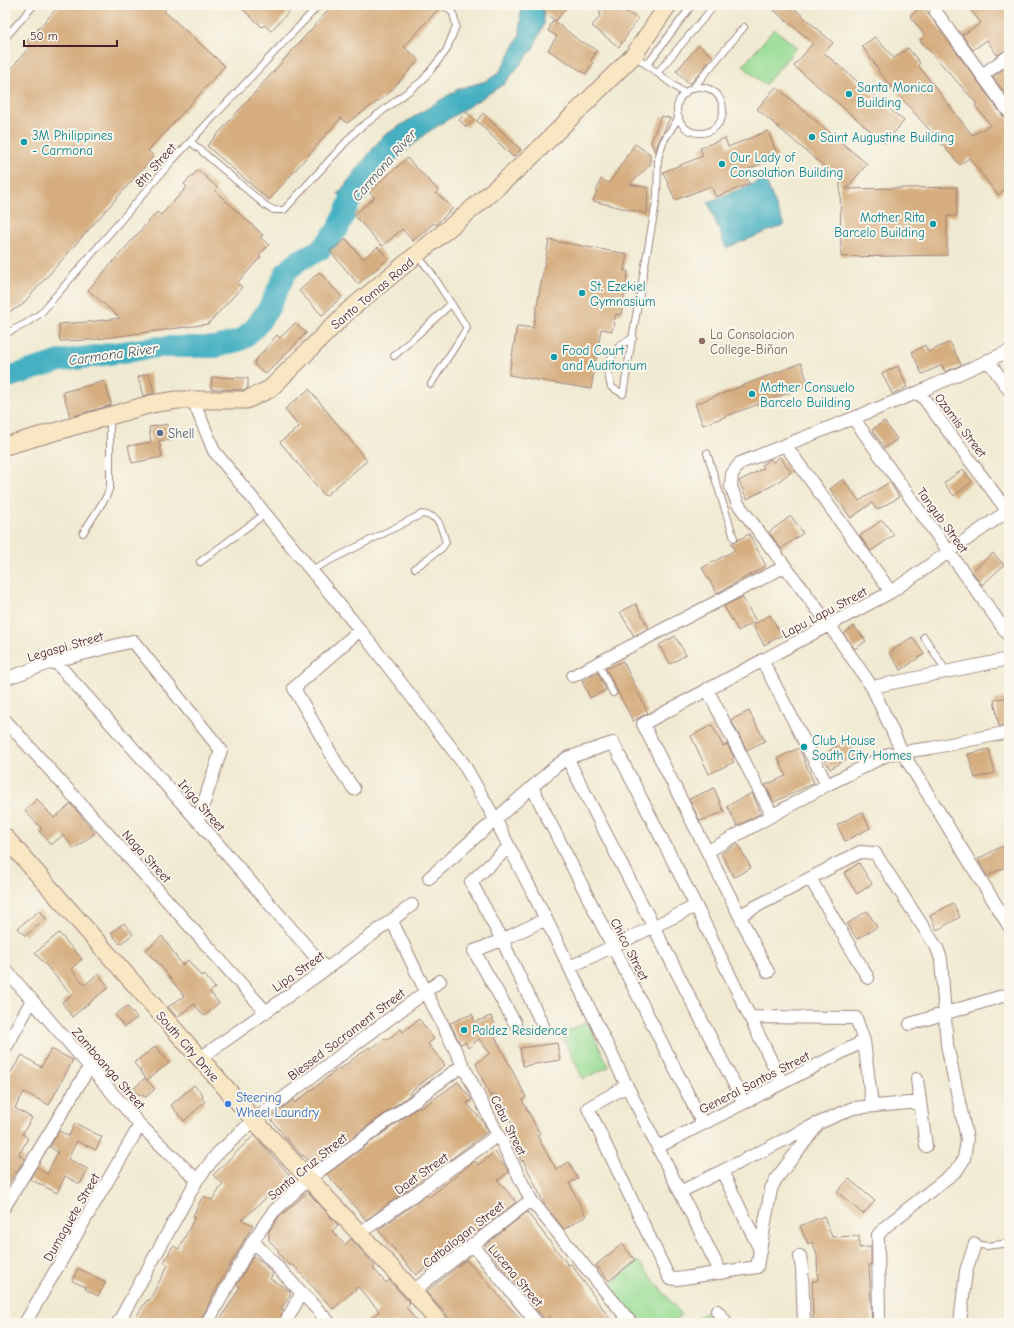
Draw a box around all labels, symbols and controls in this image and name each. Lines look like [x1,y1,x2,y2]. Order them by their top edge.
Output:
scale bar [24,22,117,48]
text: 50 m [30,29,58,43]
place label: Santa Monica Building [857,80,933,110]
marker: Santa Monica Building [844,89,854,99]
water label: Carmona River [348,125,421,205]
place label: 3M Philippines - Carmona [32,128,113,158]
place label: Saint Augustine Building [820,130,954,145]
marker: Saint Augustine Building [807,132,817,142]
marker: 3M Philippines - Carmona [19,137,29,147]
street label: 8th Street [132,139,180,191]
place label: Our Lady of Consolation Building [730,150,843,180]
marker: Our Lady of Consolation Building [717,159,727,169]
place label: Mother Rita Barcelo Building [834,210,925,240]
marker: Mother Rita Barcelo Building [928,219,938,229]
street label: Santo Tomas Road [328,254,417,332]
place label: St. Ezekiel Gymnasium [590,279,656,309]
marker: St. Ezekiel Gymnasium [577,288,587,298]
place label: La Consolacion College-Biñan [710,327,794,357]
marker: La Consolacion College-Biñan [697,336,707,346]
water label: Carmona River [67,340,160,369]
place label: Food Court and Auditorium [562,343,647,373]
marker: Food Court and Auditorium [549,352,559,362]
place label: Mother Consuelo Barcelo Building [760,380,855,410]
marker: Mother Consuelo Barcelo Building [747,389,757,399]
street label: Ozamis Street [932,390,990,461]
place label: Shell [168,426,194,441]
marker: Shell [155,428,165,438]
street label: Tangub Street [914,485,972,557]
street label: Lapu Lapu Street [779,583,871,641]
street label: Legaspi Street [25,628,106,665]
place label: Club House South City Homes [812,733,911,763]
marker: Club House South City Homes [799,742,809,752]
street label: Iriga Street [175,776,229,835]
street label: Naga Street [119,827,175,887]
street label: Chico Street [607,916,652,984]
street label: Lipa Street [269,947,328,995]
street label: Blessed Sacrament Street [285,985,409,1083]
street label: South City Drive [153,1008,223,1085]
place label: Paldez Residence [472,1023,568,1038]
street label: Zamboanga Street [69,1024,149,1113]
marker: Paldez Residence [459,1025,469,1035]
street label: General Santos Street [697,1048,813,1117]
place label: Steering Wheel Laundry [236,1090,319,1120]
street label: Cebu Street [488,1093,530,1159]
marker: Steering Wheel Laundry [223,1099,233,1109]
street label: Santa Cruz Street [265,1129,351,1203]
street label: Daet Street [392,1149,452,1197]
street label: Dumaguete Street [40,1169,103,1264]
street label: Catbalogan Street [419,1197,508,1271]
street label: Lucena Street [485,1241,547,1310]

